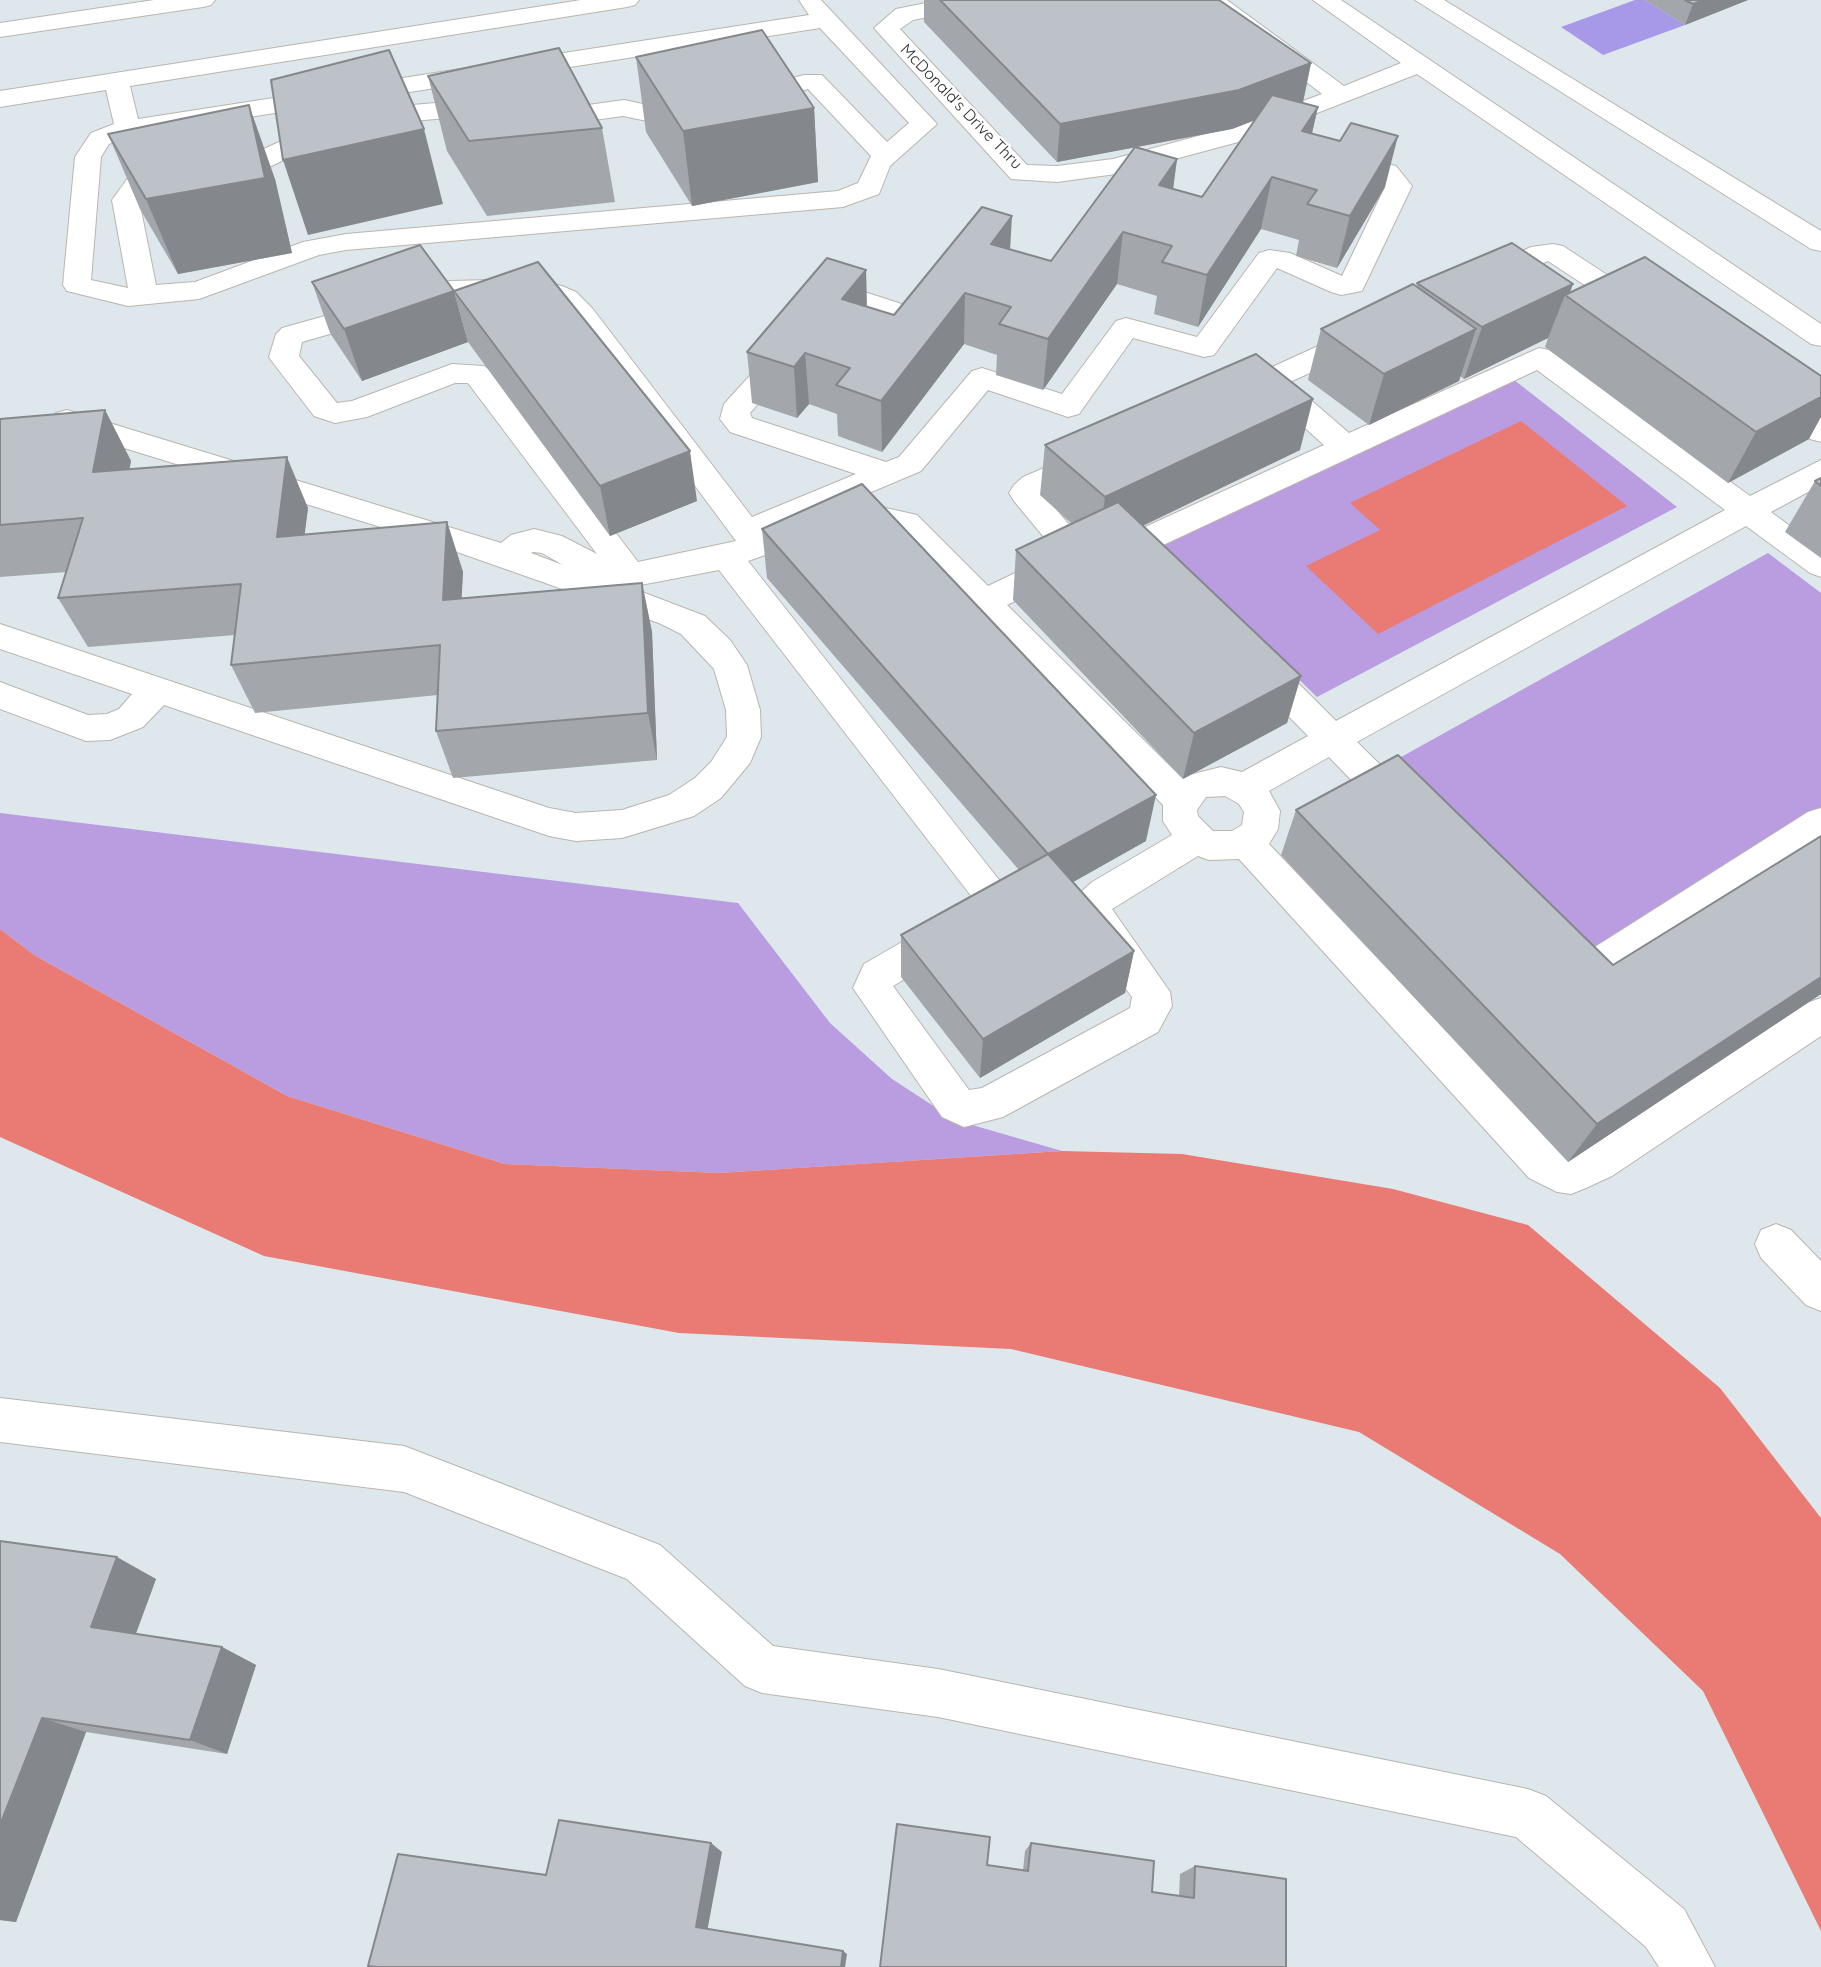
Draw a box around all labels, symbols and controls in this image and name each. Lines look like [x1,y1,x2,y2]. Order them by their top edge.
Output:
street label: McDonald's Drive Thru [896,40,1026,174]

